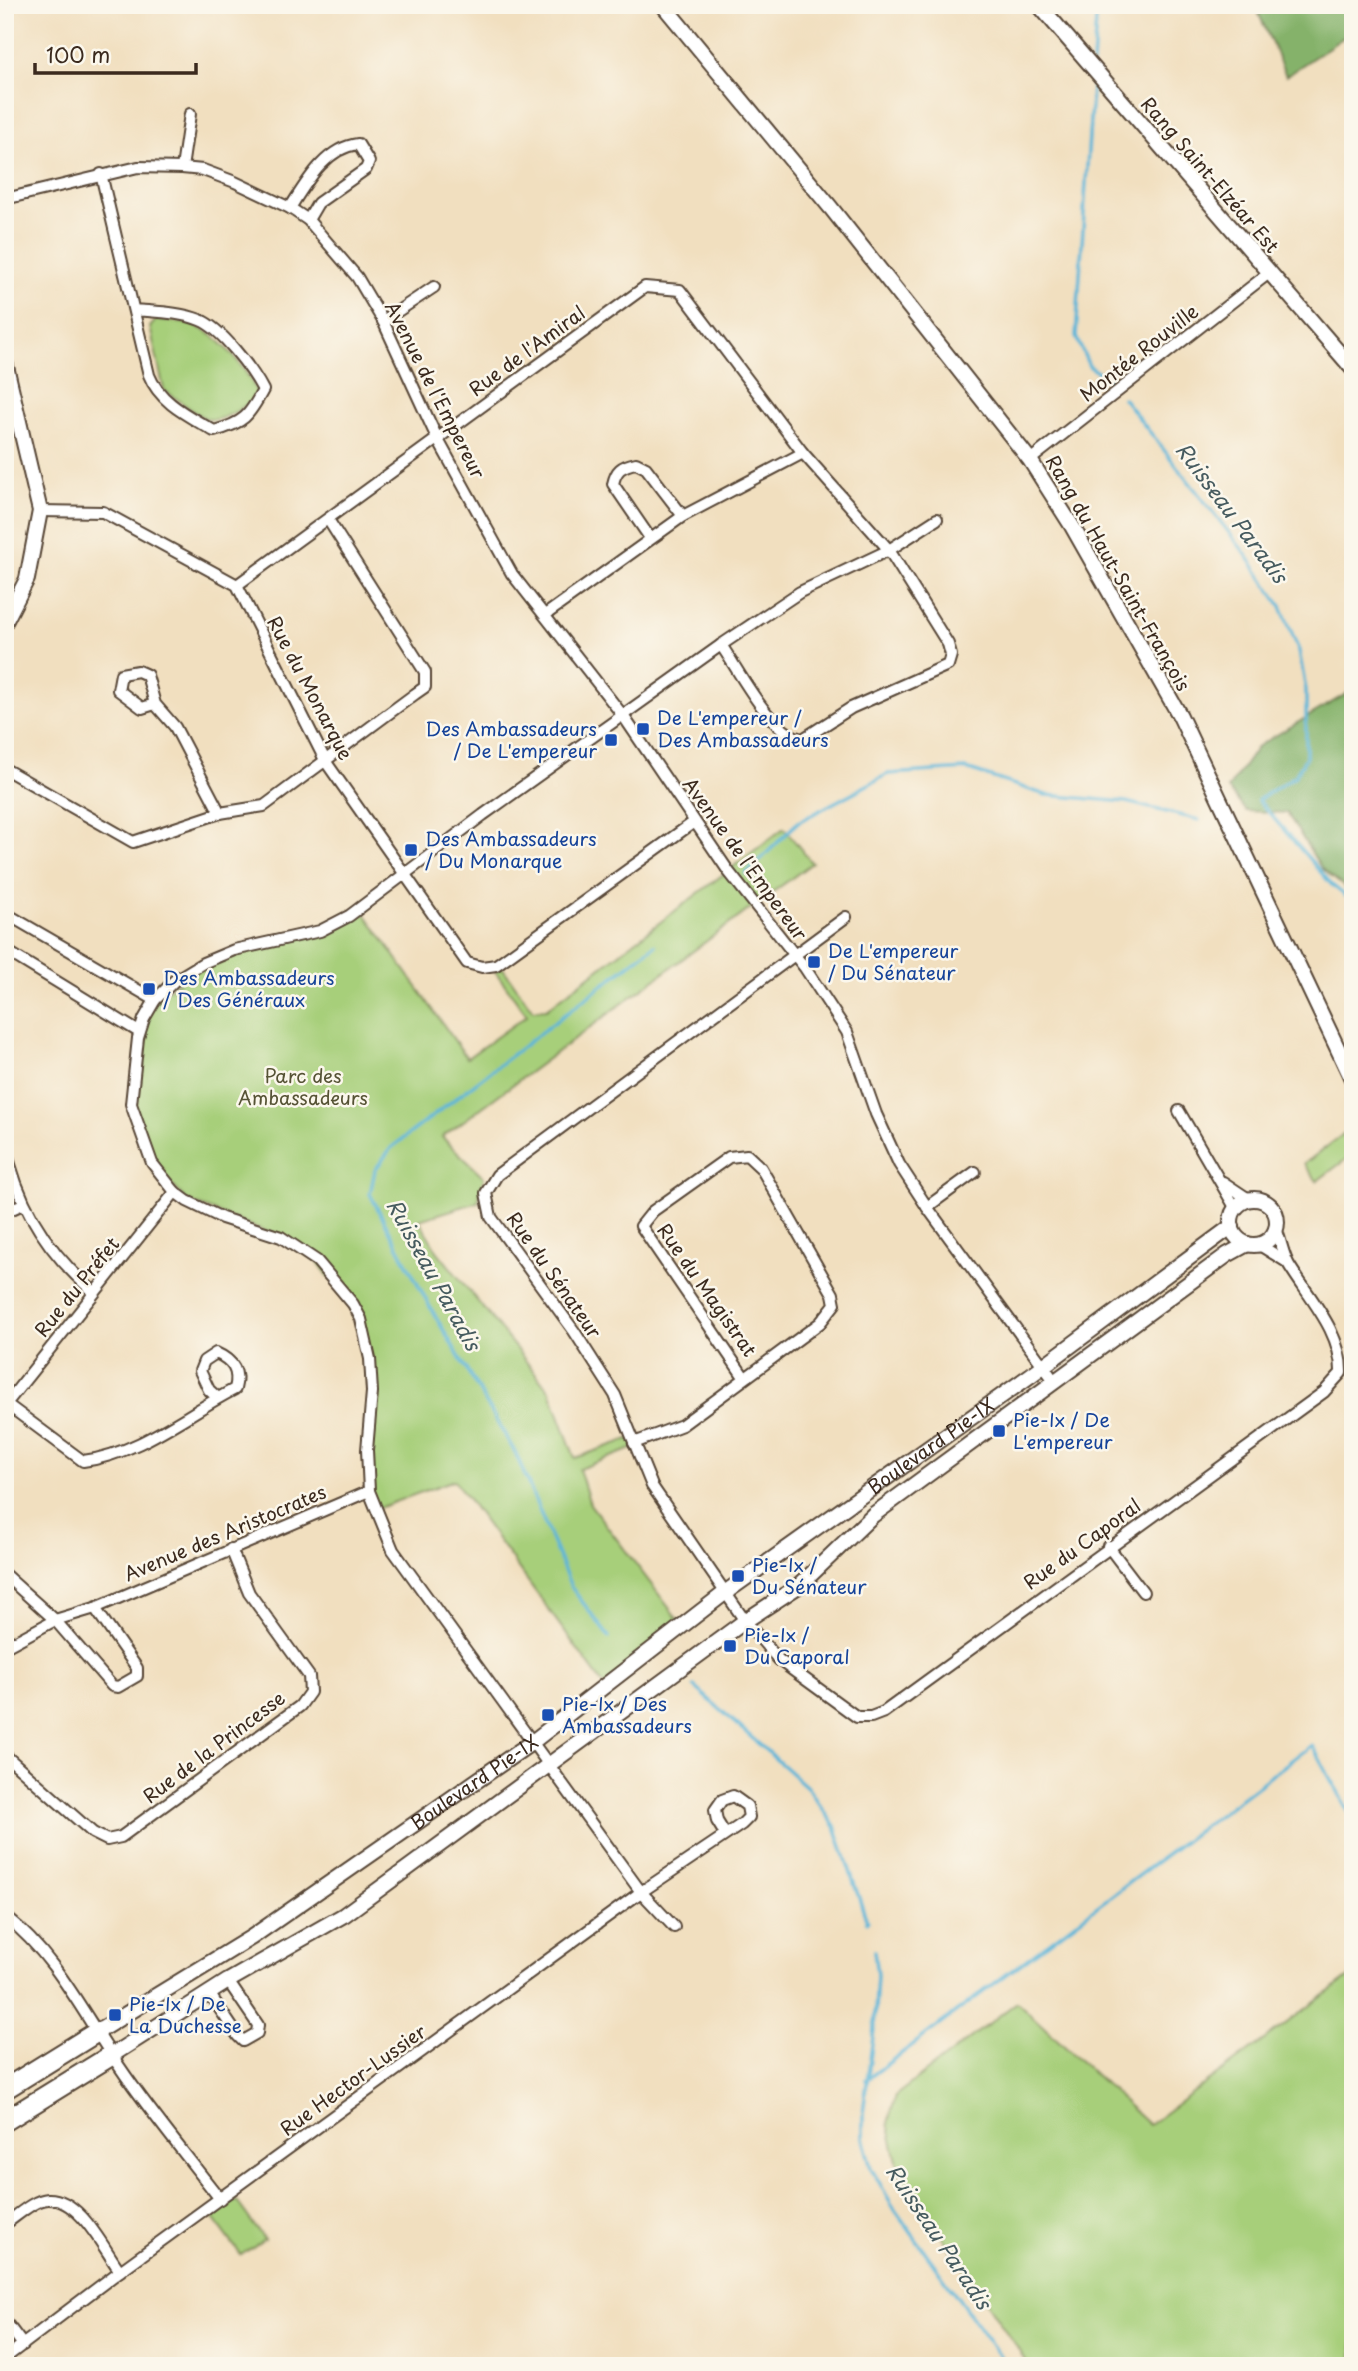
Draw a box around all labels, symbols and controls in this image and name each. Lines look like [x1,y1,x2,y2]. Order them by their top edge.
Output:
scale bar [35,32,196,76]
text: 100 m [46,38,110,70]
street label: Rang Saint-Elzéar Est [1135,90,1287,259]
street label: Avenue de l'Empereur [379,296,493,483]
street label: Montée Rouville [1073,297,1204,408]
street label: Rue de l'Amiral [462,298,590,402]
water label: Ruisseau Paradis [1169,435,1298,591]
street label: Rang du Haut-Saint-François [1040,449,1198,696]
street label: Rue du Monarque [261,611,361,764]
place label: De L'empereur / Des Ambassadeurs [657,703,829,753]
place label: Des Ambassadeurs / De L'empereur [425,714,597,764]
marker: De L'empereur / Des Ambassadeurs [635,721,651,737]
marker: Des Ambassadeurs / De L'empereur [603,732,619,748]
street label: Avenue de l'Empereur [677,771,815,946]
place label: Des Ambassadeurs / Du Monarque [425,824,597,874]
marker: Des Ambassadeurs / Du Monarque [403,842,419,858]
place label: De L'empereur / Du Sénateur [828,936,958,986]
marker: De L'empereur / Du Sénateur [806,954,822,970]
place label: Des Ambassadeurs / Des Généraux [163,963,335,1013]
marker: Des Ambassadeurs / Des Généraux [141,981,157,997]
park label: Parc des Ambassadeurs [238,1061,368,1111]
water label: Ruisseau Paradis [380,1192,491,1358]
street label: Rue du Sénateur [501,1206,609,1343]
street label: Rue du Magistrat [651,1217,764,1362]
street label: Rue du Préfet [27,1230,125,1342]
street label: Boulevard Pie-IX [861,1390,1000,1500]
place label: Pie-Ix / De L'empereur [1013,1405,1113,1455]
marker: Pie-Ix / De L'empereur [991,1423,1007,1439]
street label: Avenue des Aristocrates [119,1477,330,1587]
street label: Rue du Caporal [1017,1491,1146,1595]
place label: Pie-Ix / Du Sénateur [752,1550,867,1600]
marker: Pie-Ix / Du Sénateur [730,1568,746,1584]
place label: Pie-Ix / Du Caporal [744,1620,850,1670]
marker: Pie-Ix / Du Caporal [722,1638,738,1654]
street label: Rue de la Princesse [136,1683,290,1809]
place label: Pie-Ix / Des Ambassadeurs [562,1689,692,1739]
marker: Pie-Ix / Des Ambassadeurs [540,1707,556,1723]
street label: Boulevard Pie-IX [404,1727,545,1836]
place label: Pie-Ix / De La Duchesse [129,1989,242,2039]
marker: Pie-Ix / De La Duchesse [107,2007,123,2023]
street label: Rue Hector-Lussier [274,2017,431,2142]
water label: Ruisseau Paradis [879,2157,1002,2317]

